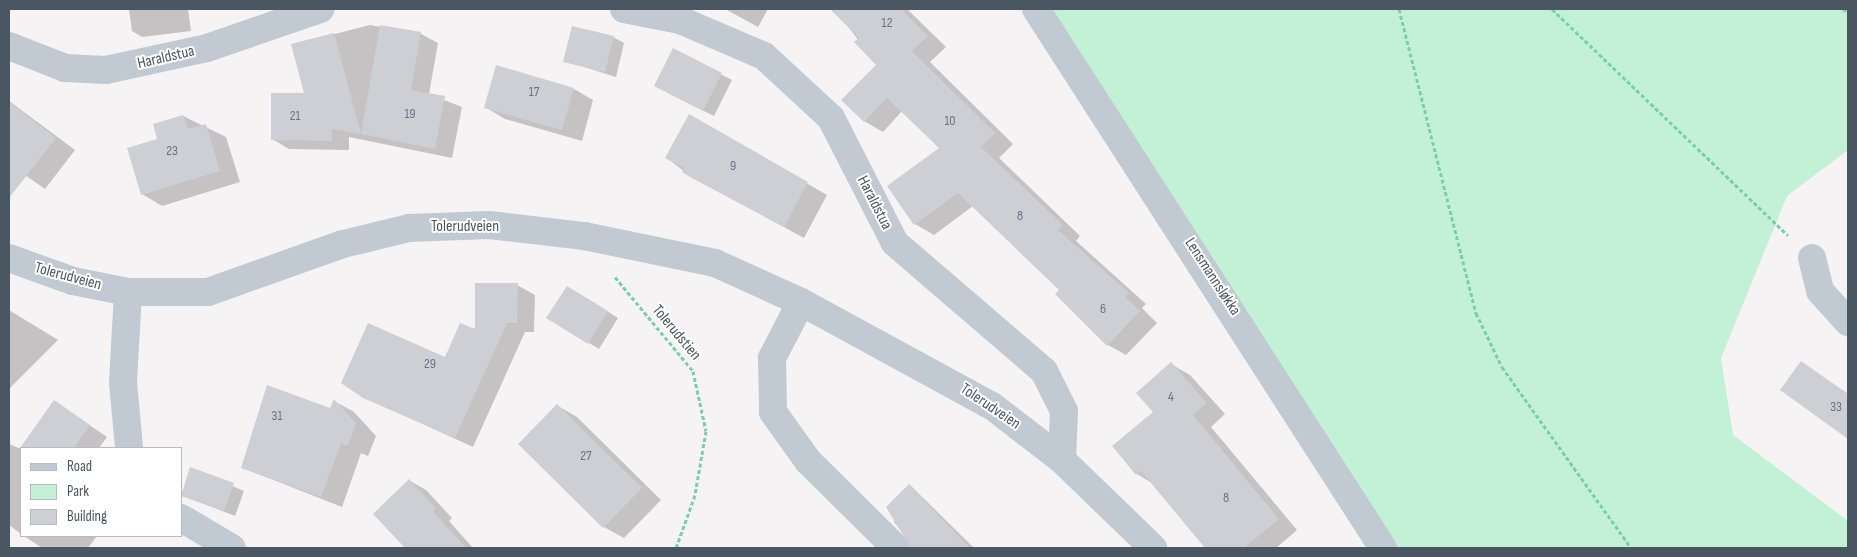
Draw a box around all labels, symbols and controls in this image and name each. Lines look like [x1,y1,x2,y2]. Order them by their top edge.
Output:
house number: 12 [882,15,892,31]
street label: Haraldstua [136,42,196,74]
house number: 17 [529,84,539,100]
house number: 19 [404,106,416,122]
house number: 21 [290,108,300,124]
house number: 10 [944,113,956,129]
house number: 23 [166,143,178,159]
house number: 9 [730,158,736,174]
street label: Haraldstua [852,173,896,233]
house number: 8 [1017,208,1023,224]
street label: Tolerudveien [431,217,499,237]
street label: Lensmannsløkka [1180,235,1244,319]
street label: Tolerudveien [33,259,103,295]
street label: Tolerudstien [647,301,705,365]
house number: 6 [1100,301,1106,317]
house number: 29 [424,356,436,372]
street label: Tolerudveien [956,380,1024,434]
house number: 4 [1168,389,1174,405]
house number: 33 [1830,399,1842,415]
house number: 31 [272,408,282,424]
legend [20,447,182,537]
house number: 27 [580,448,592,464]
text: Road [67,457,92,476]
text: Park [67,482,89,501]
house number: 8 [1223,490,1229,506]
text: Building [67,507,107,526]

